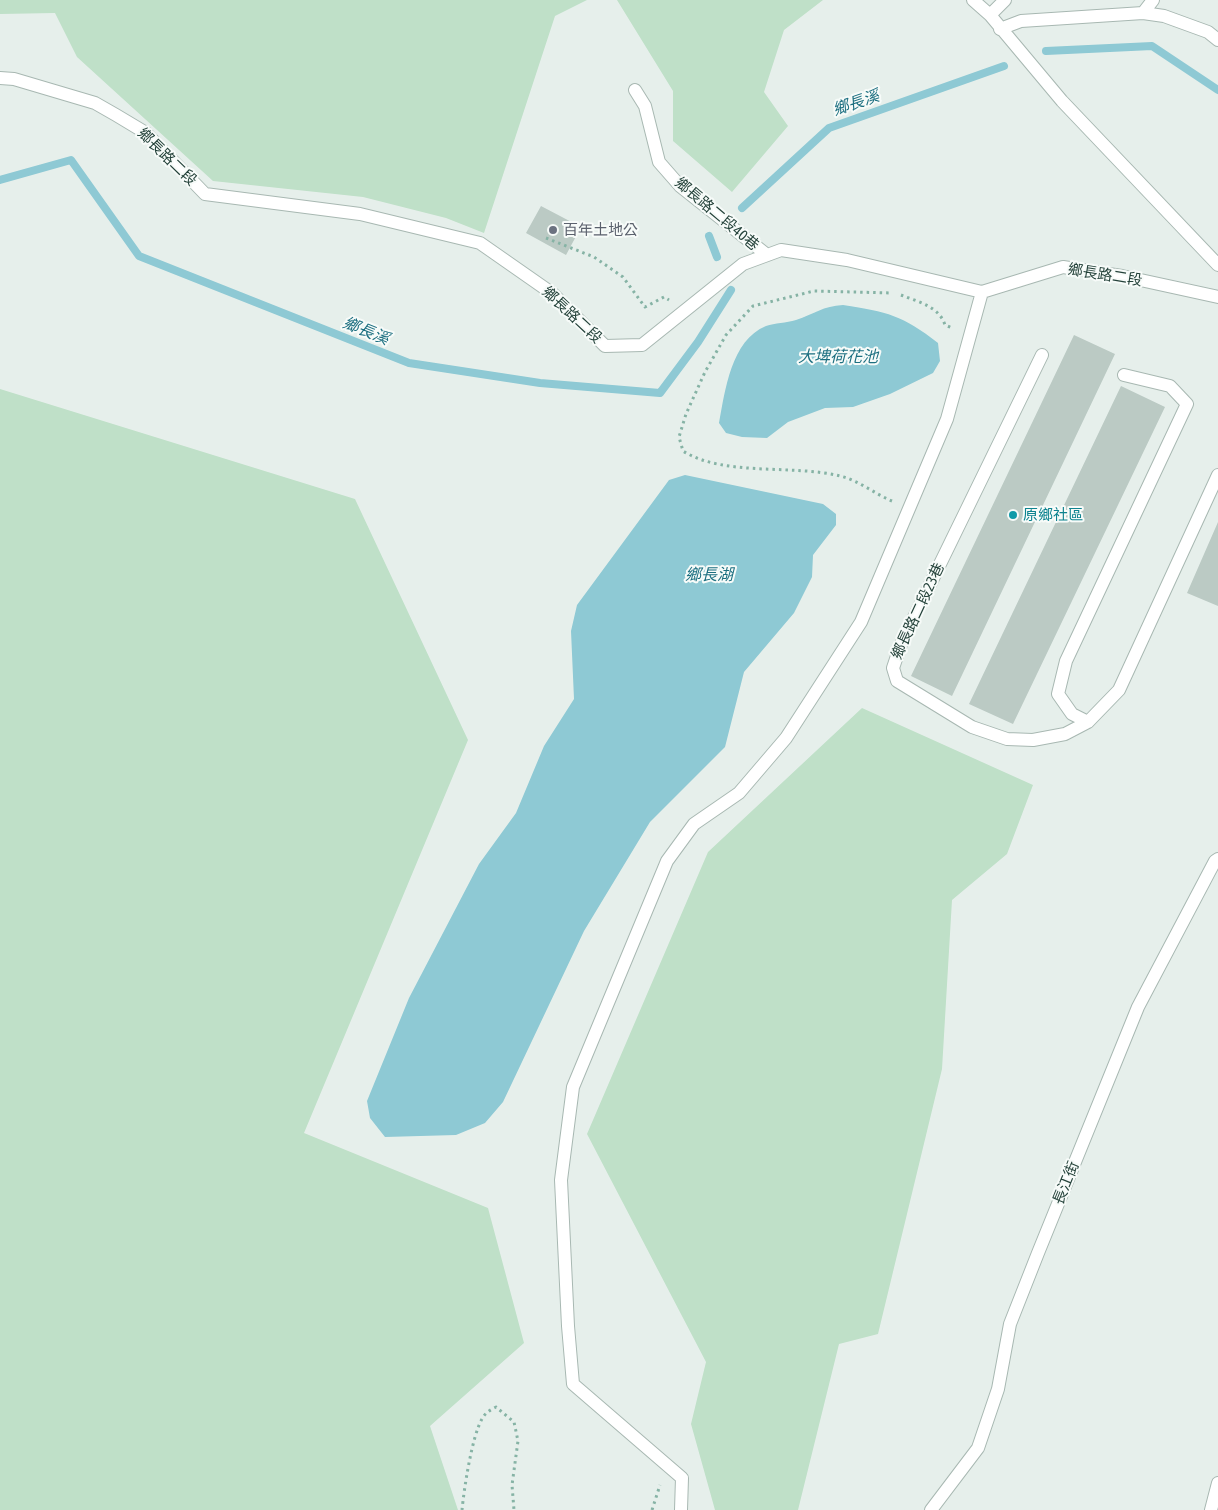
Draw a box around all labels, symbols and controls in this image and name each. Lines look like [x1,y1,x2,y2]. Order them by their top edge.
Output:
water label: 鄉長溪 [830,86,882,120]
street label: 鄉長路二段 [134,124,200,190]
street label: 鄉長路二段40巷 [671,174,763,254]
place label: 百年土地公 [563,221,638,239]
marker: 百年土地公 [547,224,559,236]
street label: 鄉長路二段 [1067,260,1143,290]
street label: 鄉長路二段 [538,283,606,347]
water label: 鄉長溪 [340,313,392,349]
water label: 大埤荷花池 [798,347,878,367]
place label: 原鄉社區 [1023,506,1083,524]
marker: 原鄉社區 [1007,509,1019,521]
street label: 鄉長路二段23巷 [888,560,948,662]
water label: 鄉長湖 [685,565,733,585]
street label: 長江街 [1049,1159,1083,1207]

